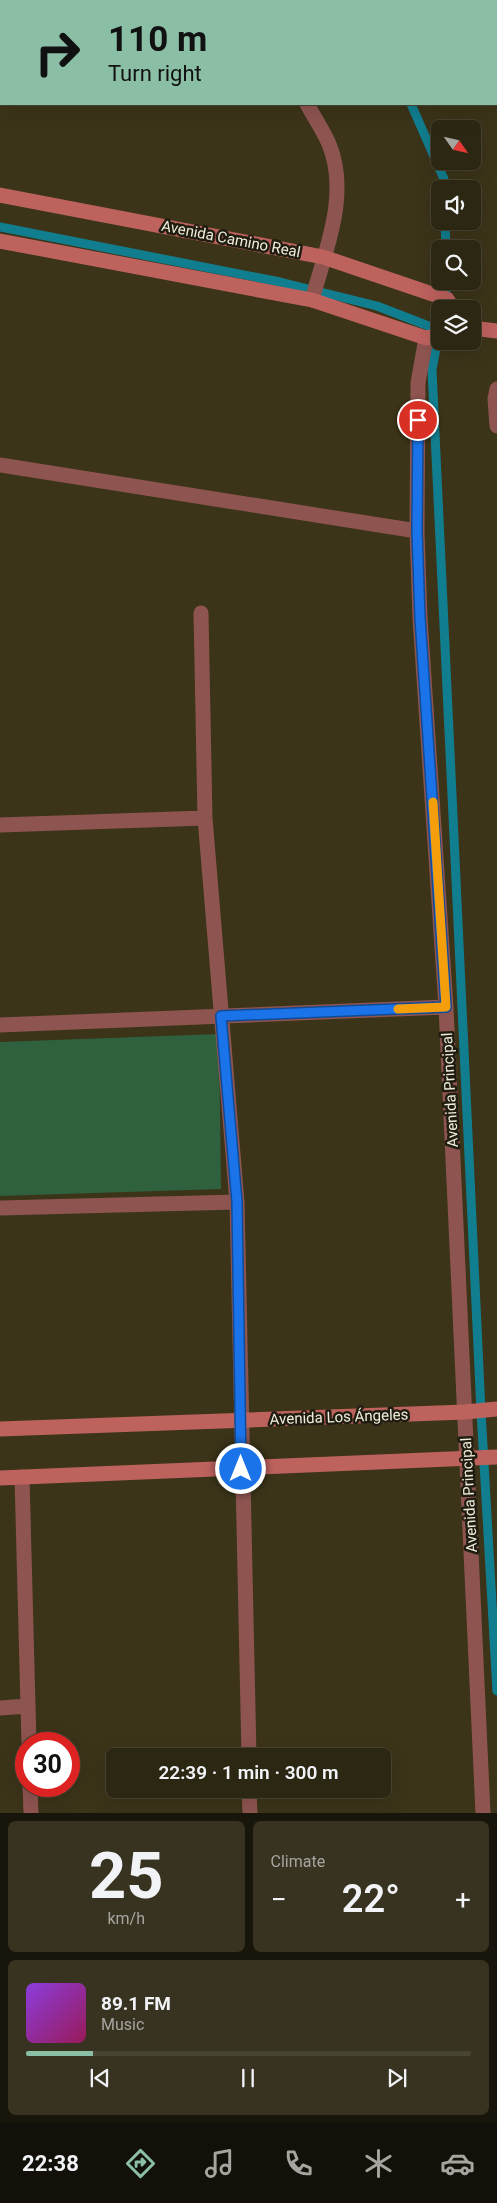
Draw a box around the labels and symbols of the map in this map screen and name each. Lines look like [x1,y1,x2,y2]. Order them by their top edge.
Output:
north arrow [431,120,481,170]
street label: Avenida Camino Real [160,217,302,261]
pin [397,399,439,441]
street label: Avenida Principal [438,1032,462,1148]
street label: Avenida Los Ángeles [269,1406,409,1428]
street label: Avenida Principal [457,1437,481,1553]
position arrow [214,1442,266,1494]
speed limit sign: 30 [15,1732,80,1797]

